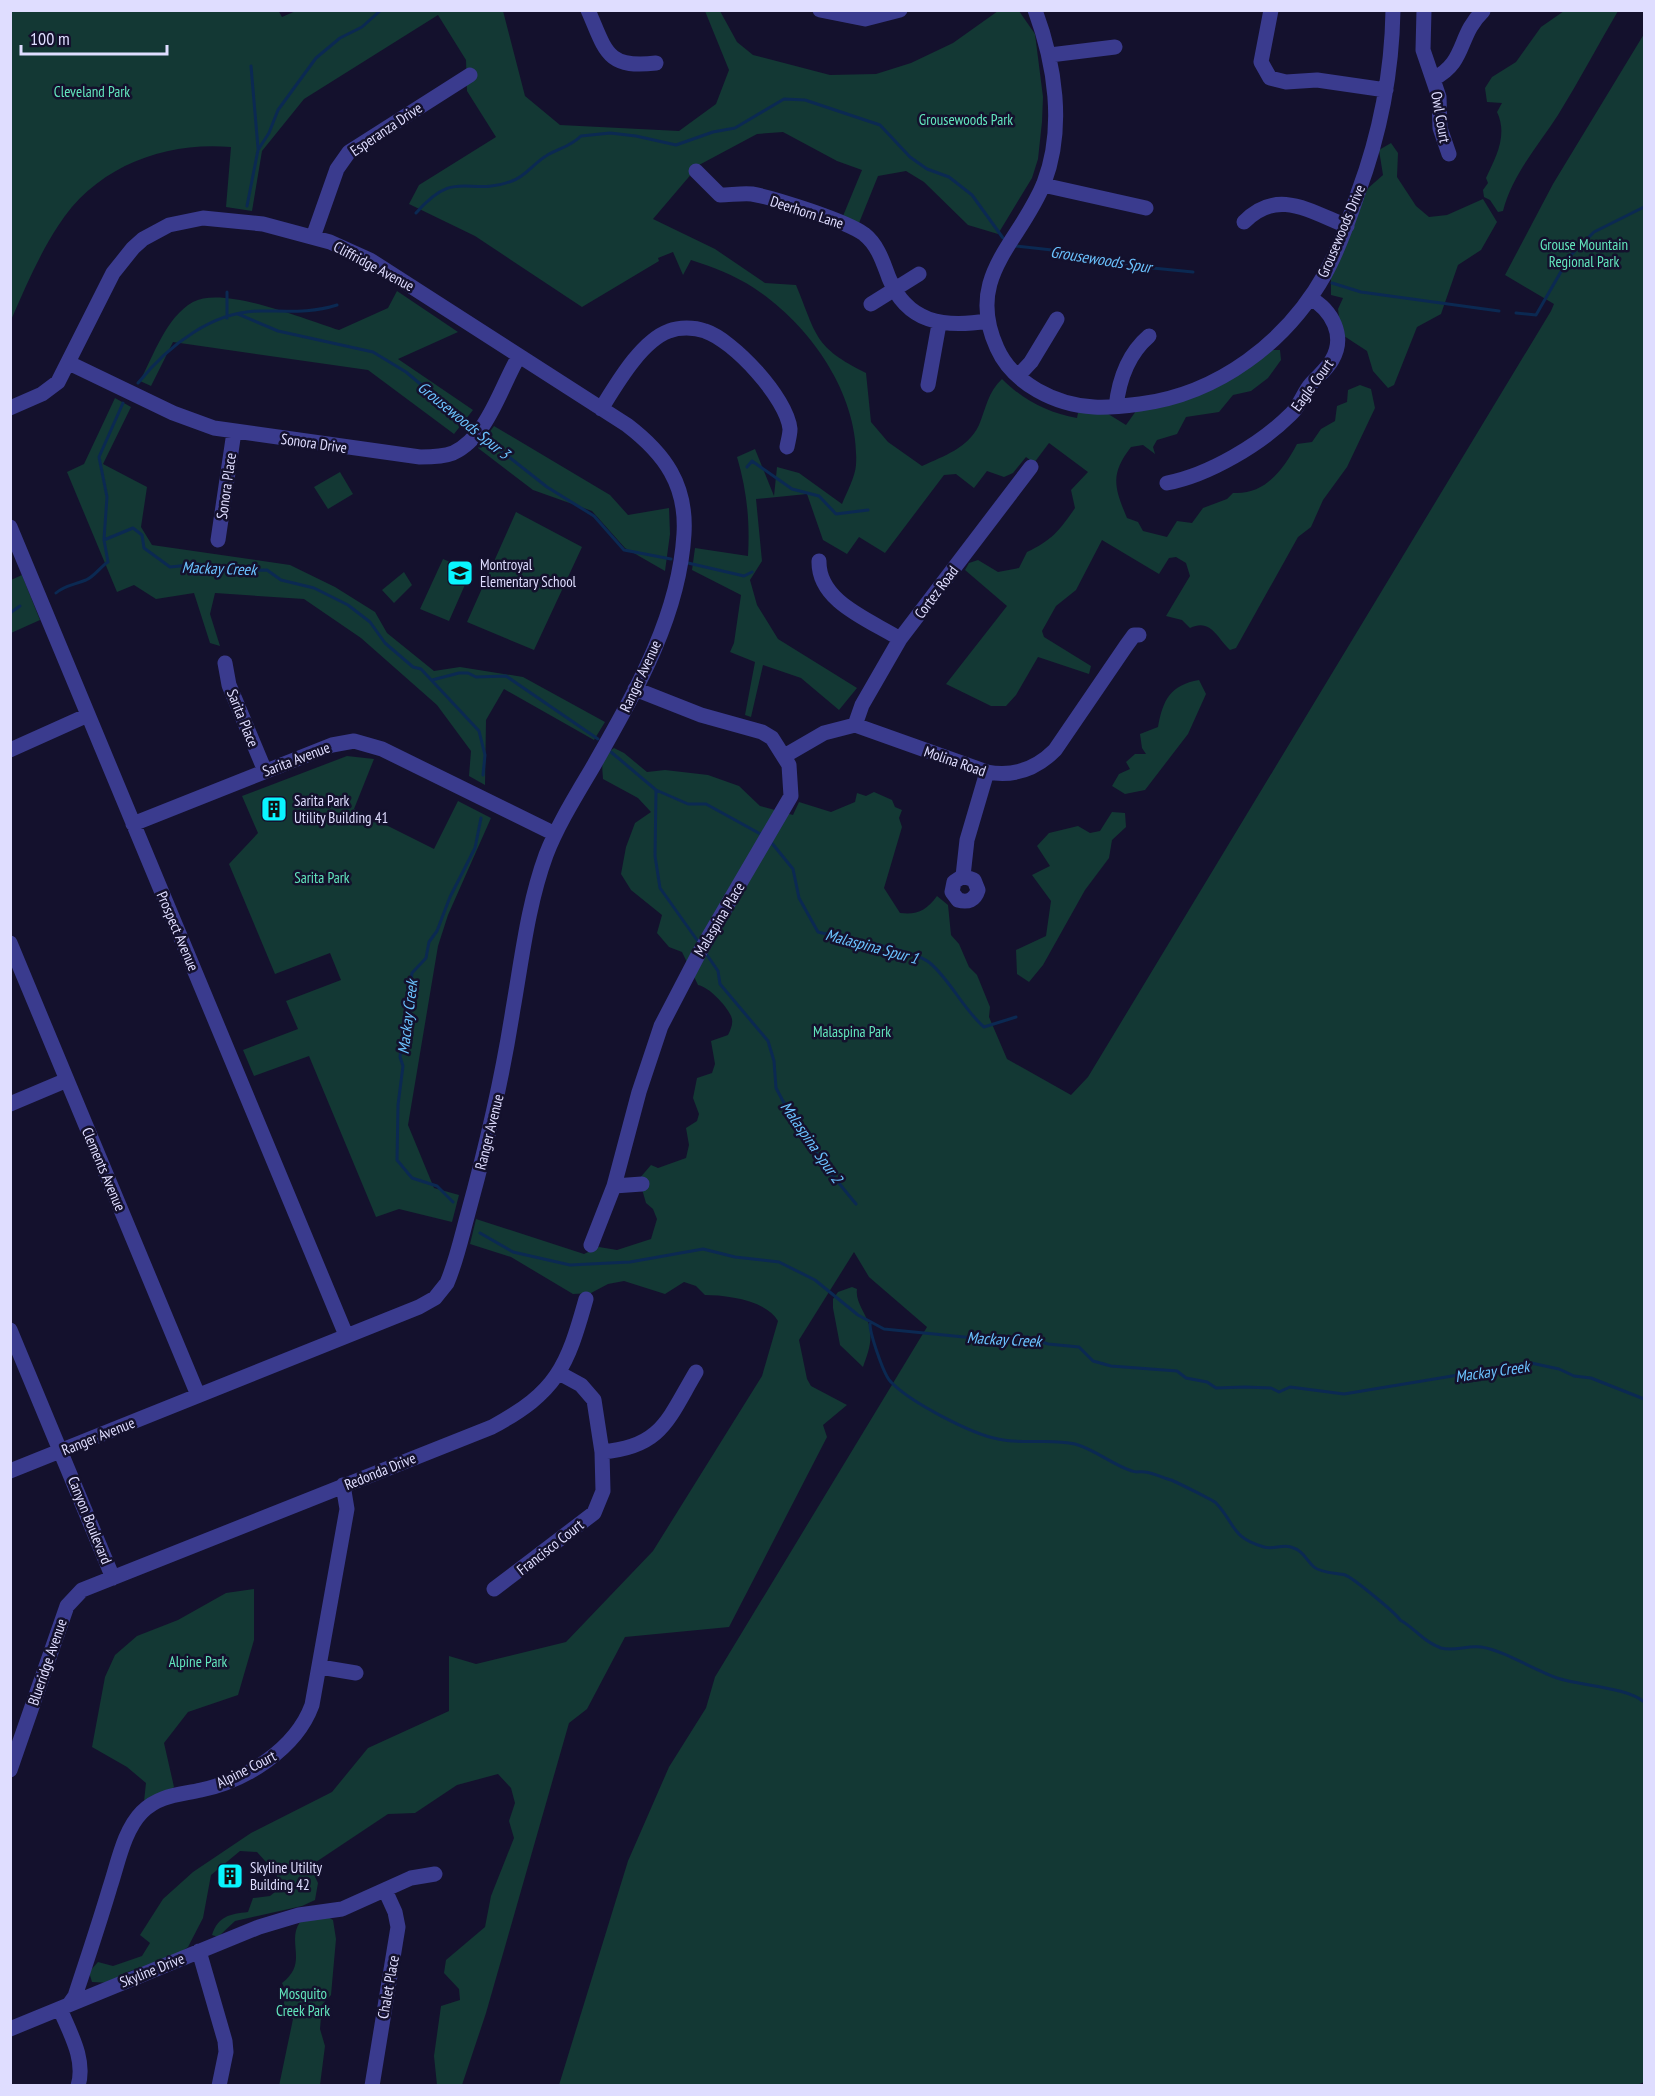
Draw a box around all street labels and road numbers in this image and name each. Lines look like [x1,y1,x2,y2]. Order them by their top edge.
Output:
street label: Owl Court [1427,90,1455,144]
street label: Esperanza Drive [346,98,426,160]
street label: Grousewoods Drive [1313,182,1369,280]
street label: Deerhorn Lane [768,191,846,233]
street label: Cliffridge Avenue [330,237,418,295]
street label: Eagle Court [1287,355,1337,415]
street label: Sonora Drive [280,429,348,457]
street label: Sonora Place [212,452,240,520]
street label: Cortez Road [910,562,962,622]
street label: Ranger Avenue [615,637,665,715]
street label: Sarita Place [223,686,263,750]
street label: Sarita Avenue [260,737,332,781]
street label: Molina Road [922,742,988,780]
street label: Malaspina Place [689,878,749,960]
street label: Prospect Avenue [153,888,203,974]
street label: Ranger Avenue [470,1092,508,1172]
street label: Clements Avenue [78,1124,130,1214]
street label: Ranger Avenue [59,1413,137,1459]
street label: Redonda Drive [342,1448,418,1494]
street label: Canyon Boulevard [64,1473,116,1567]
street label: Francisco Court [513,1515,587,1579]
street label: Blueridge Avenue [23,1616,71,1708]
street label: Alpine Court [213,1746,279,1792]
street label: Skyline Drive [117,1948,187,1992]
street label: Chalet Place [373,1954,403,2020]

